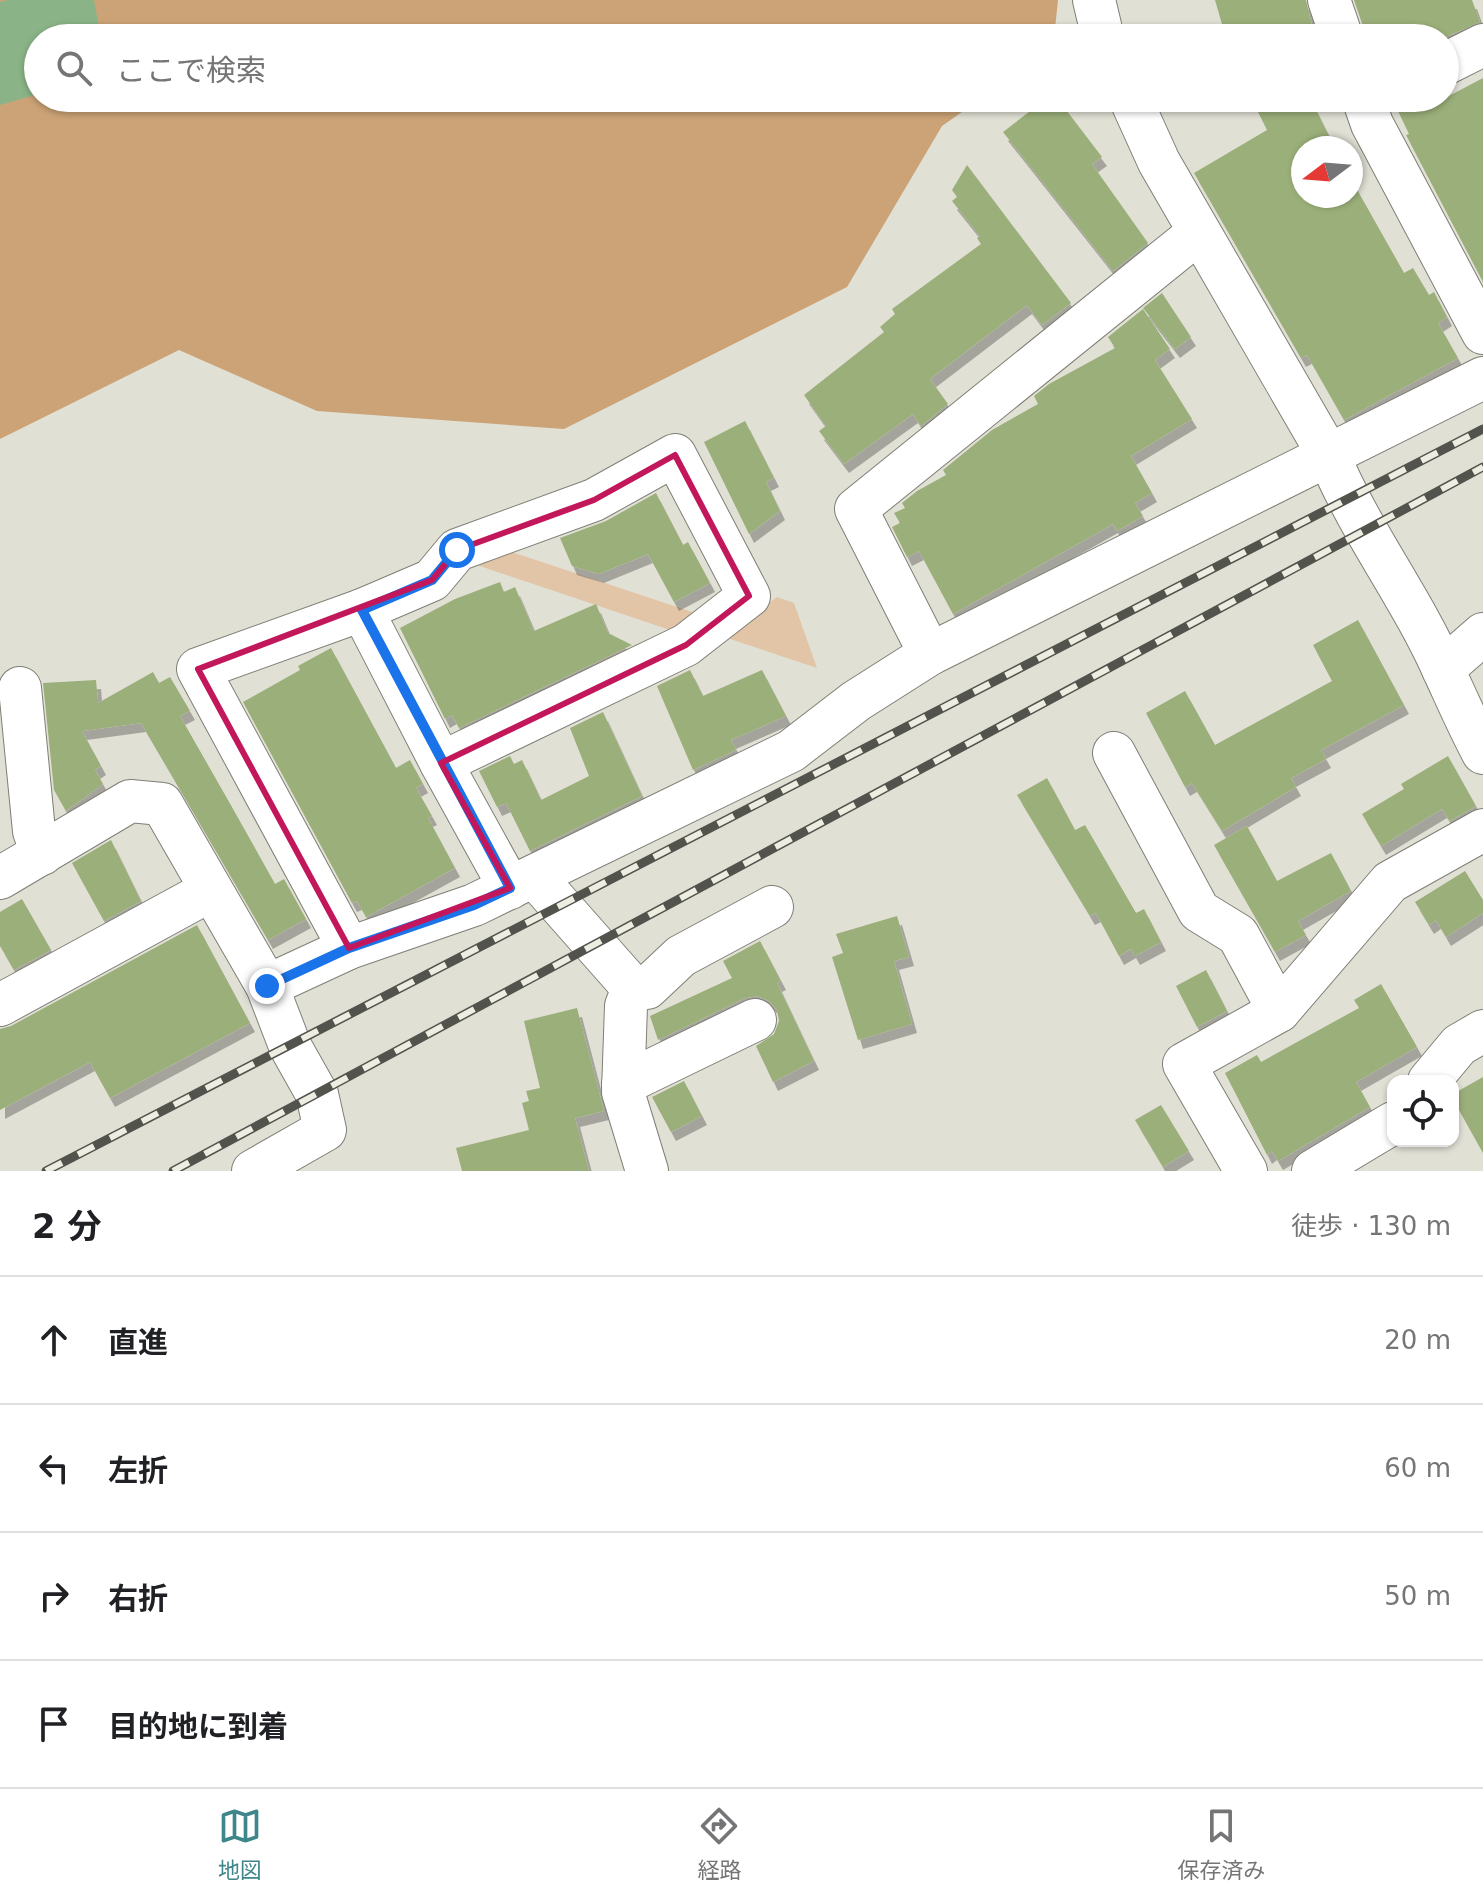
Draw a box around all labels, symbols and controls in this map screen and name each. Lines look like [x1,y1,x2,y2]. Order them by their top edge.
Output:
search box [24,24,1459,112]
icon: search [52,46,96,90]
text: ここで検索 [116,53,266,88]
north arrow [1291,136,1363,208]
route start [439,532,475,568]
route end [249,968,285,1004]
map controls [1387,1075,1459,1147]
button: locate [1387,1075,1459,1147]
text: 2 分 [32,1206,102,1246]
text: 徒歩 · 130 m [1291,1211,1451,1241]
icon: ahead [32,1318,76,1362]
text: 直進 [108,1325,168,1360]
text: 20 m [1384,1325,1451,1355]
icon: left [32,1446,76,1490]
text: 左折 [108,1453,168,1488]
text: 60 m [1384,1453,1451,1483]
icon: right [32,1574,76,1618]
text: 右折 [108,1581,168,1616]
text: 50 m [1384,1581,1451,1611]
icon: arrive [32,1702,76,1746]
text: 目的地に到着 [108,1709,288,1744]
tab: 地図 [218,1804,262,1884]
tab: 経路 [697,1804,741,1884]
tab: 保存済み [1177,1804,1265,1884]

